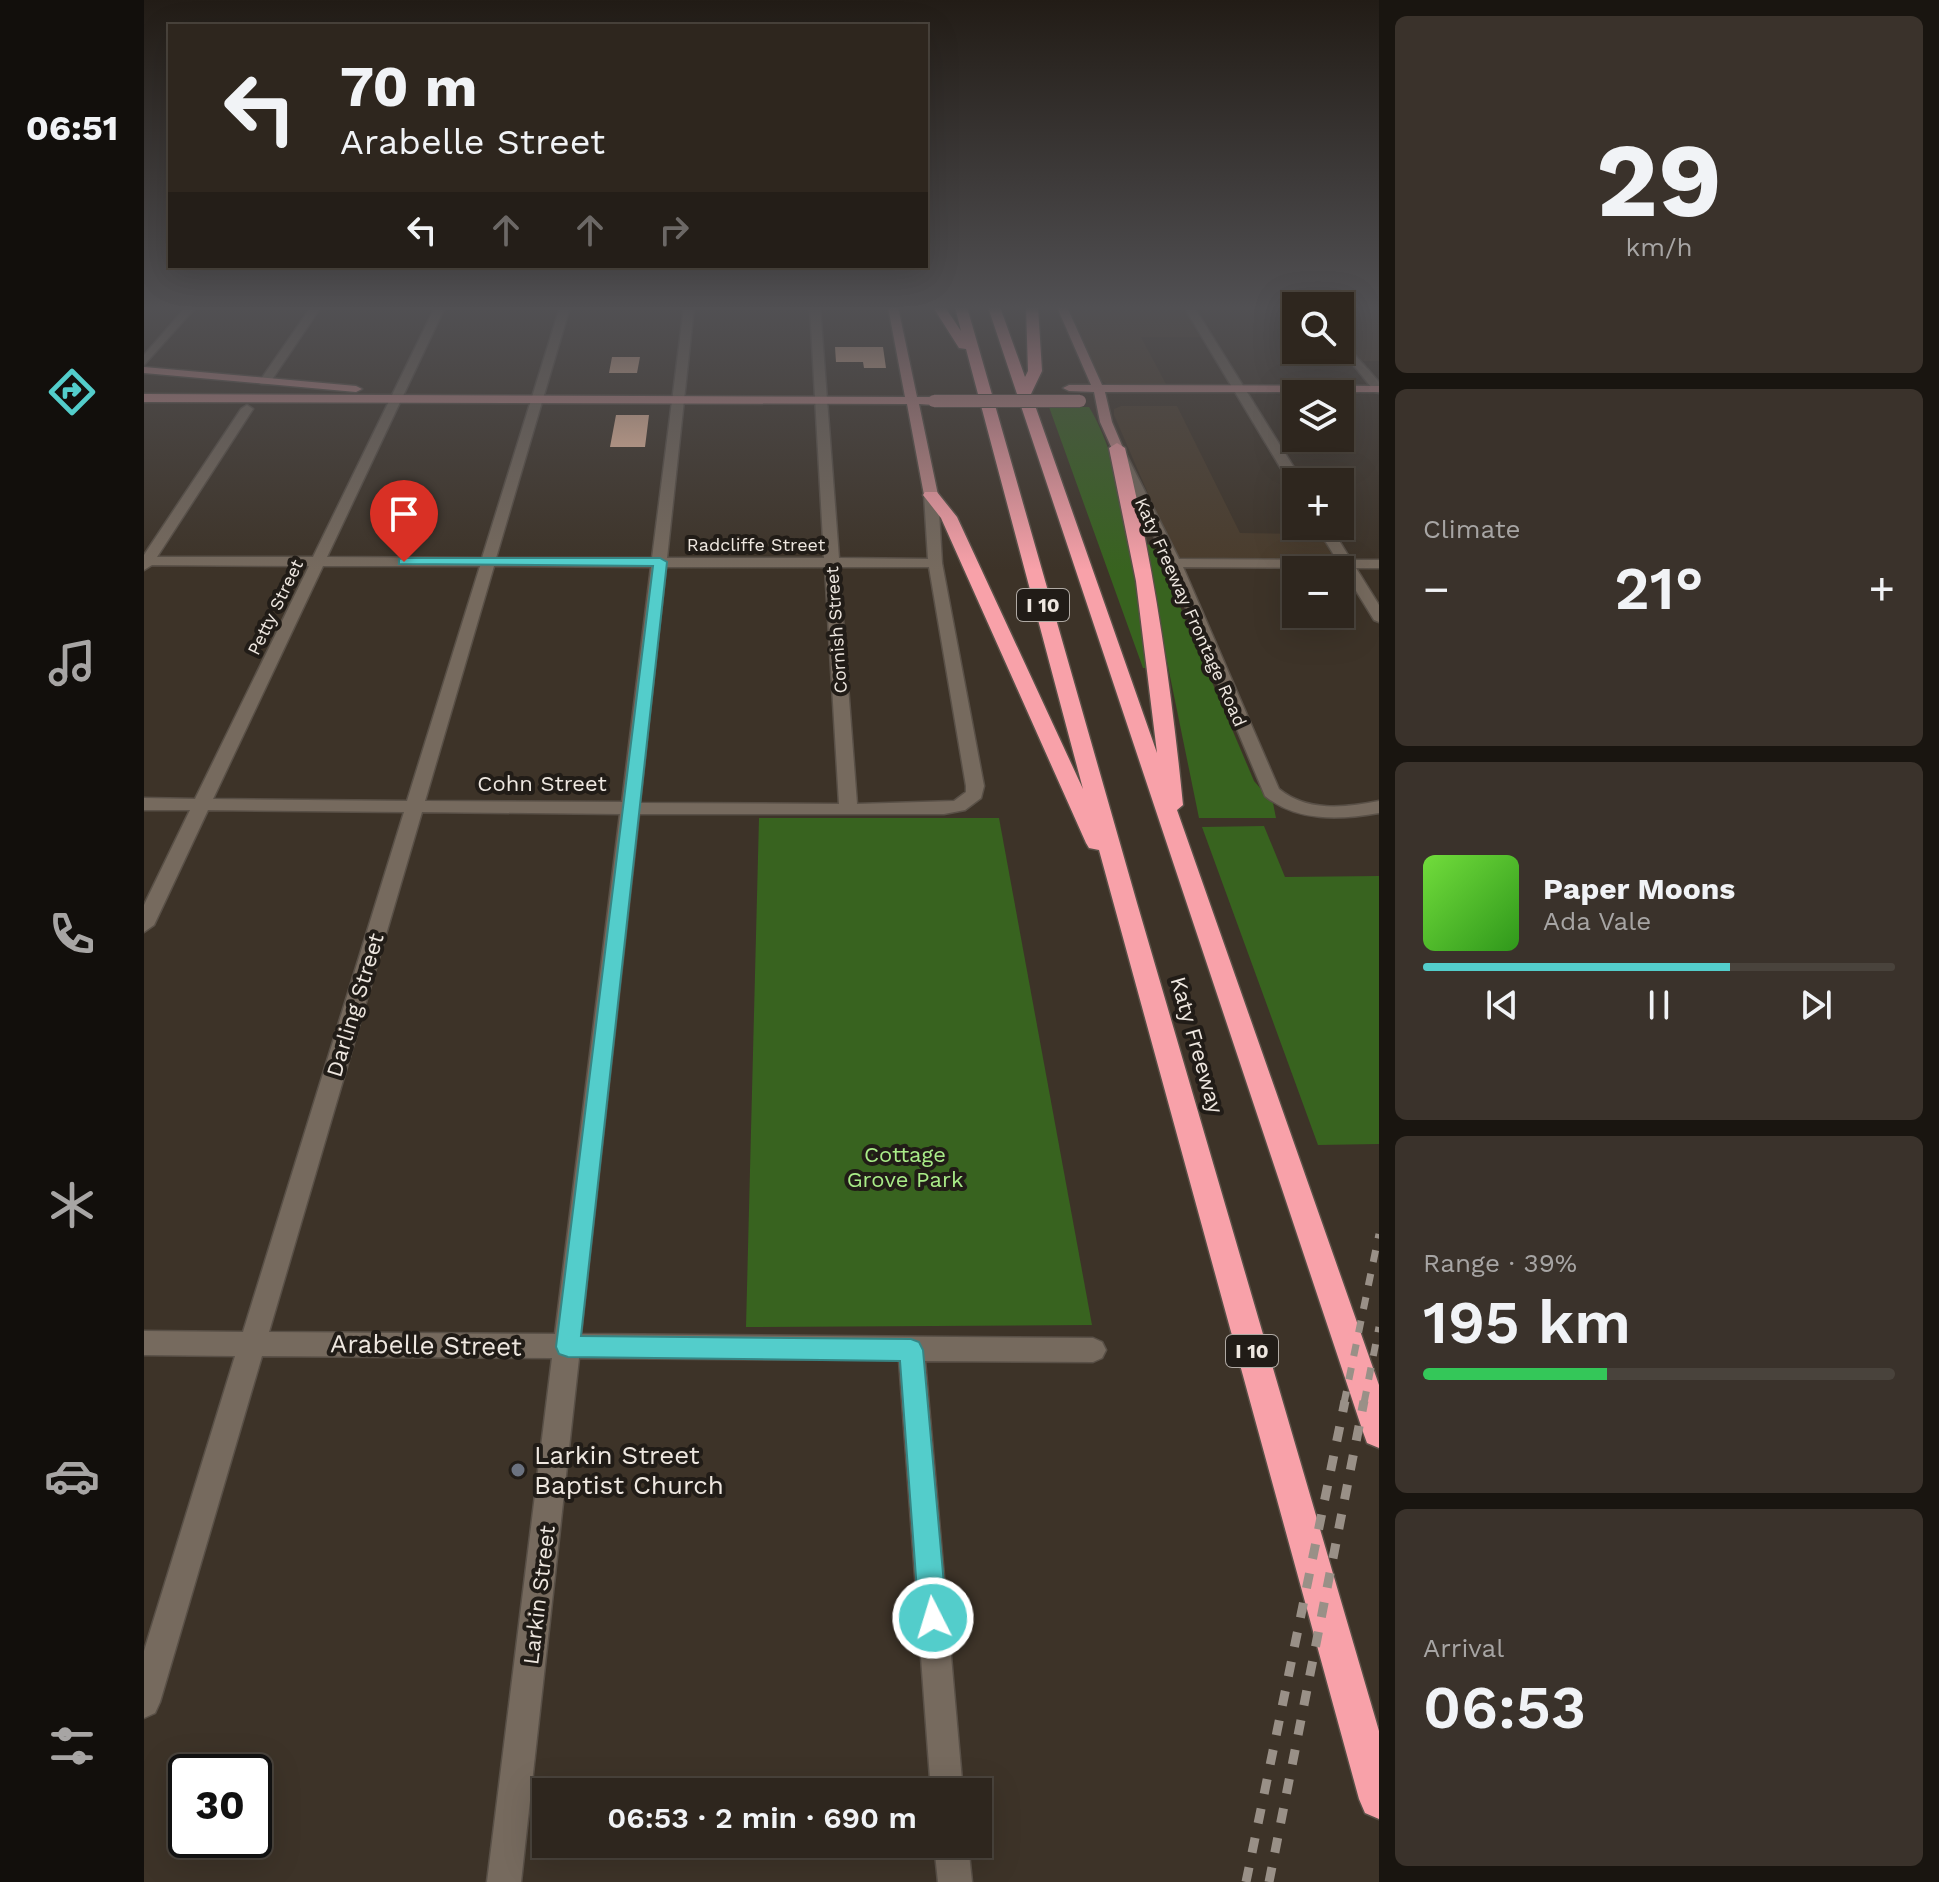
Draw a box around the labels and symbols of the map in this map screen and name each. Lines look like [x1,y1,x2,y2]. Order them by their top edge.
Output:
pin [370,480,438,562]
street label: Katy Freeway Frontage Road [1131,494,1251,730]
street label: Radcliffe Street [687,534,826,555]
street label: Petty Street [243,555,307,658]
street label: Cornish Street [821,565,851,694]
road number: I 10 [1017,589,1069,621]
street label: Cohn Street [477,771,607,796]
street label: Darling Street [321,930,389,1080]
street label: Katy Freeway [1166,974,1229,1117]
park label: Cottage Grove Park [847,1142,963,1192]
street label: Arabelle Street [330,1328,522,1362]
road number: I 10 [1226,1335,1278,1367]
place label: Larkin Street Baptist Church [534,1440,724,1500]
marker: Larkin Street Baptist Church [509,1461,527,1479]
street label: Larkin Street [518,1524,560,1666]
position arrow [891,1576,975,1660]
speed limit sign: 30 [168,1754,272,1858]

